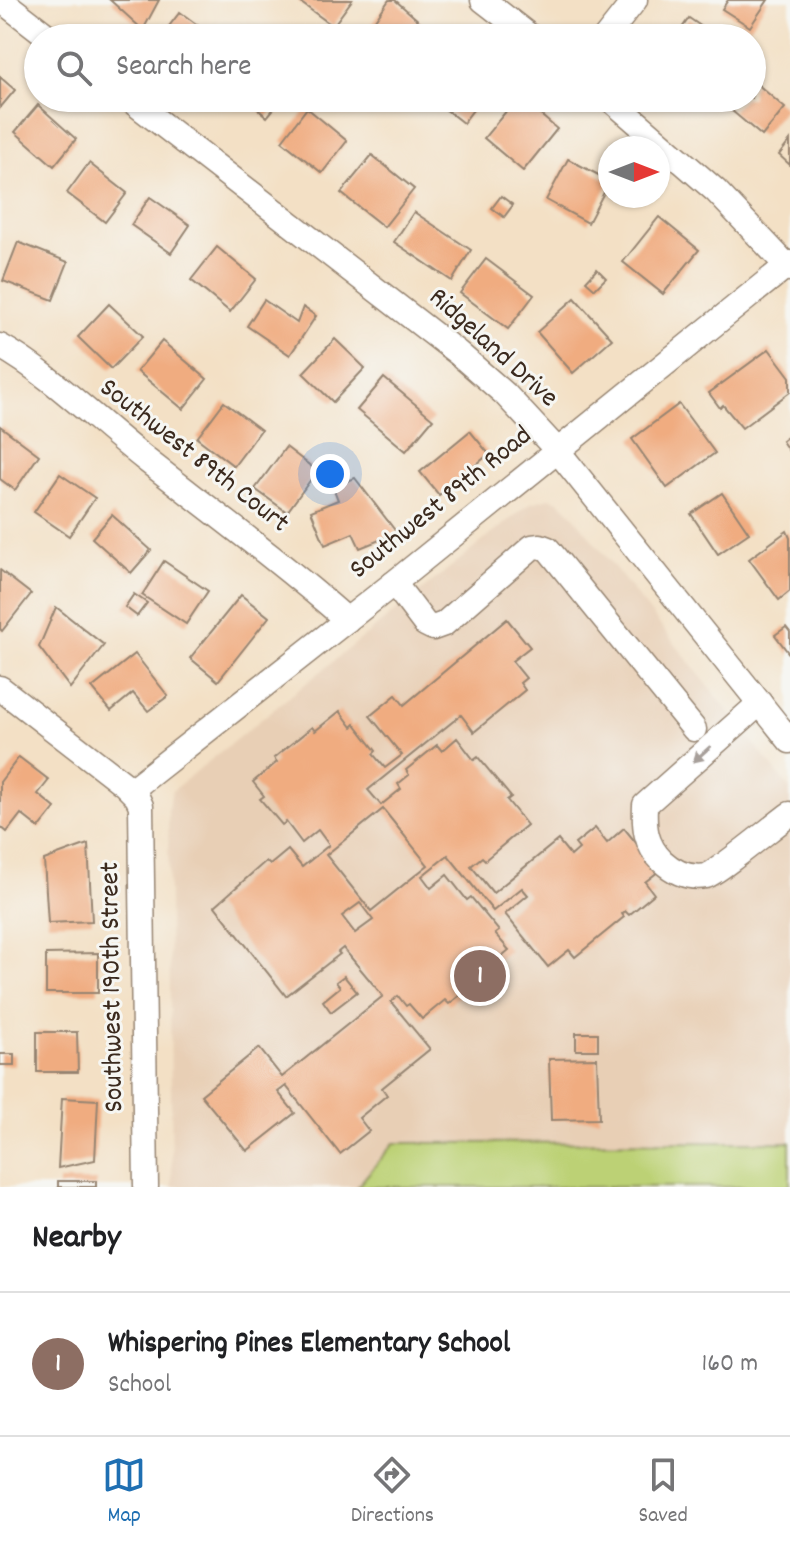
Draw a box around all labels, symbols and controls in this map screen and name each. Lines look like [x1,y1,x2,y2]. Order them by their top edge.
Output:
search box [24,24,766,112]
icon: search [52,46,96,90]
text: Search here [116,47,252,90]
north arrow [598,136,670,208]
street label: Ridgeland Drive [418,280,566,418]
street label: Southwest 89th Court [89,370,297,544]
street label: Southwest 89th Road [342,418,542,590]
your location [310,454,350,494]
one-way arrow [692,745,711,763]
street label: Southwest 190th Street [92,861,136,1113]
pin: 1 [454,946,506,1006]
text: Nearby [32,1215,121,1264]
text: Whispering Pines Elementary School [108,1324,510,1367]
text: 1 [55,1346,61,1383]
text: 160 m [702,1346,758,1383]
text: School [108,1367,171,1404]
tab: Map [102,1453,146,1532]
tab: Directions [351,1453,434,1532]
tab: Saved [639,1453,688,1532]

